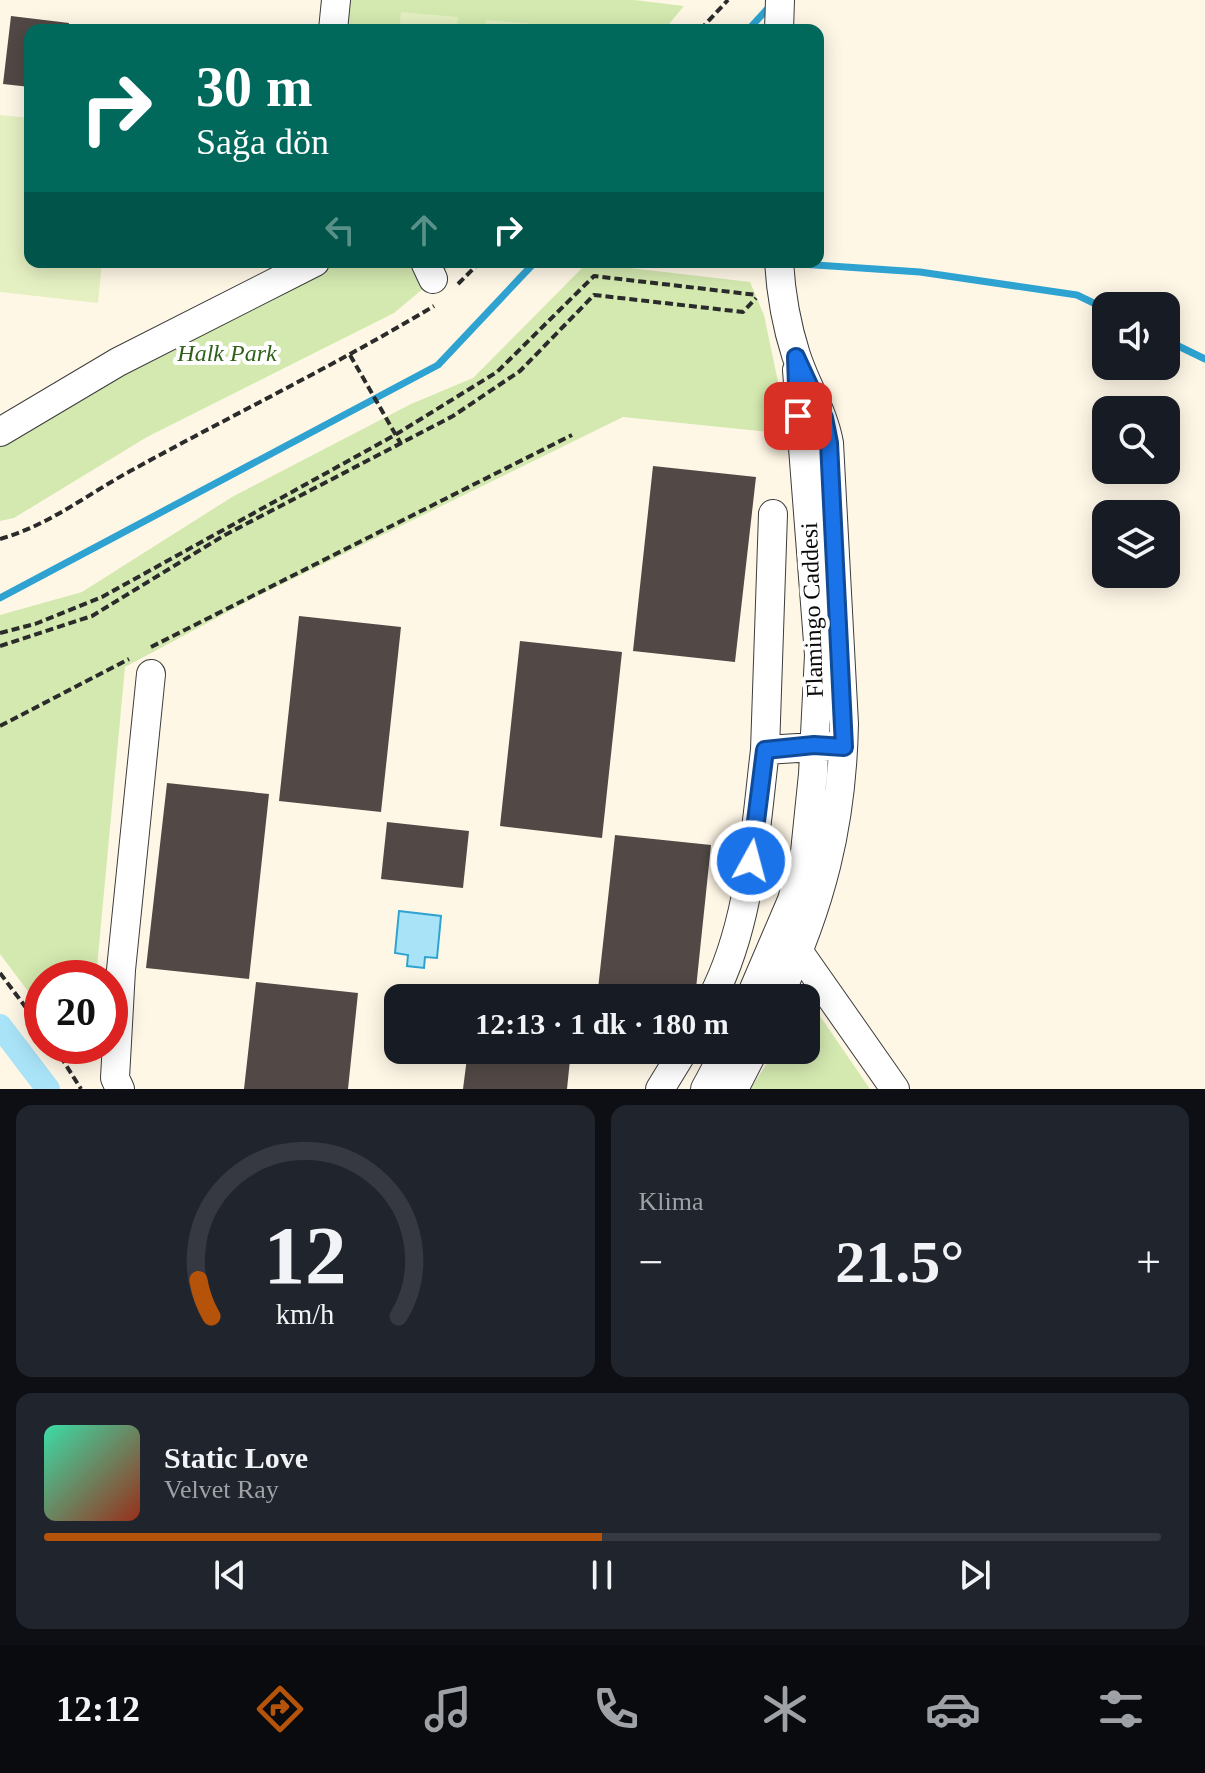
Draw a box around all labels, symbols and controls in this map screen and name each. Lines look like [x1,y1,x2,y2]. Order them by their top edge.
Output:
icon: right [64,56,168,160]
text: 30 m [196,56,313,118]
text: Sağa dön [196,122,329,162]
icon: left [318,208,362,252]
icon: ahead [402,208,446,252]
icon: right [486,208,530,252]
map controls [1092,292,1180,588]
button: sound [1092,292,1180,380]
park label: Halk Park [176,340,277,366]
pin [764,382,832,450]
icon: arrive [776,394,820,438]
button: search [1092,396,1180,484]
button: layers [1092,500,1180,588]
street label: Flamingo Caddesi [796,522,828,698]
position arrow [709,819,793,903]
speed limit sign: 20 [24,960,128,1064]
text: 12:13 · 1 dk · 180 m [475,1007,729,1040]
text: Klima [639,1187,704,1216]
text: 12 [264,1209,347,1301]
text: 21.5° [835,1229,964,1295]
text: − [639,1238,663,1287]
text: + [1136,1238,1161,1287]
text: km/h [276,1299,335,1330]
text: Static Love [164,1441,308,1474]
text: Velvet Ray [164,1475,279,1504]
icon: previous [208,1553,252,1597]
icon: pause [580,1553,624,1597]
icon: next [953,1553,997,1597]
icon: directions [252,1681,308,1737]
icon: music [420,1681,476,1737]
icon: phone [588,1681,644,1737]
icon: climate [757,1681,813,1737]
icon: car [925,1681,981,1737]
icon: filters [1093,1681,1149,1737]
text: 12:12 [56,1689,140,1729]

